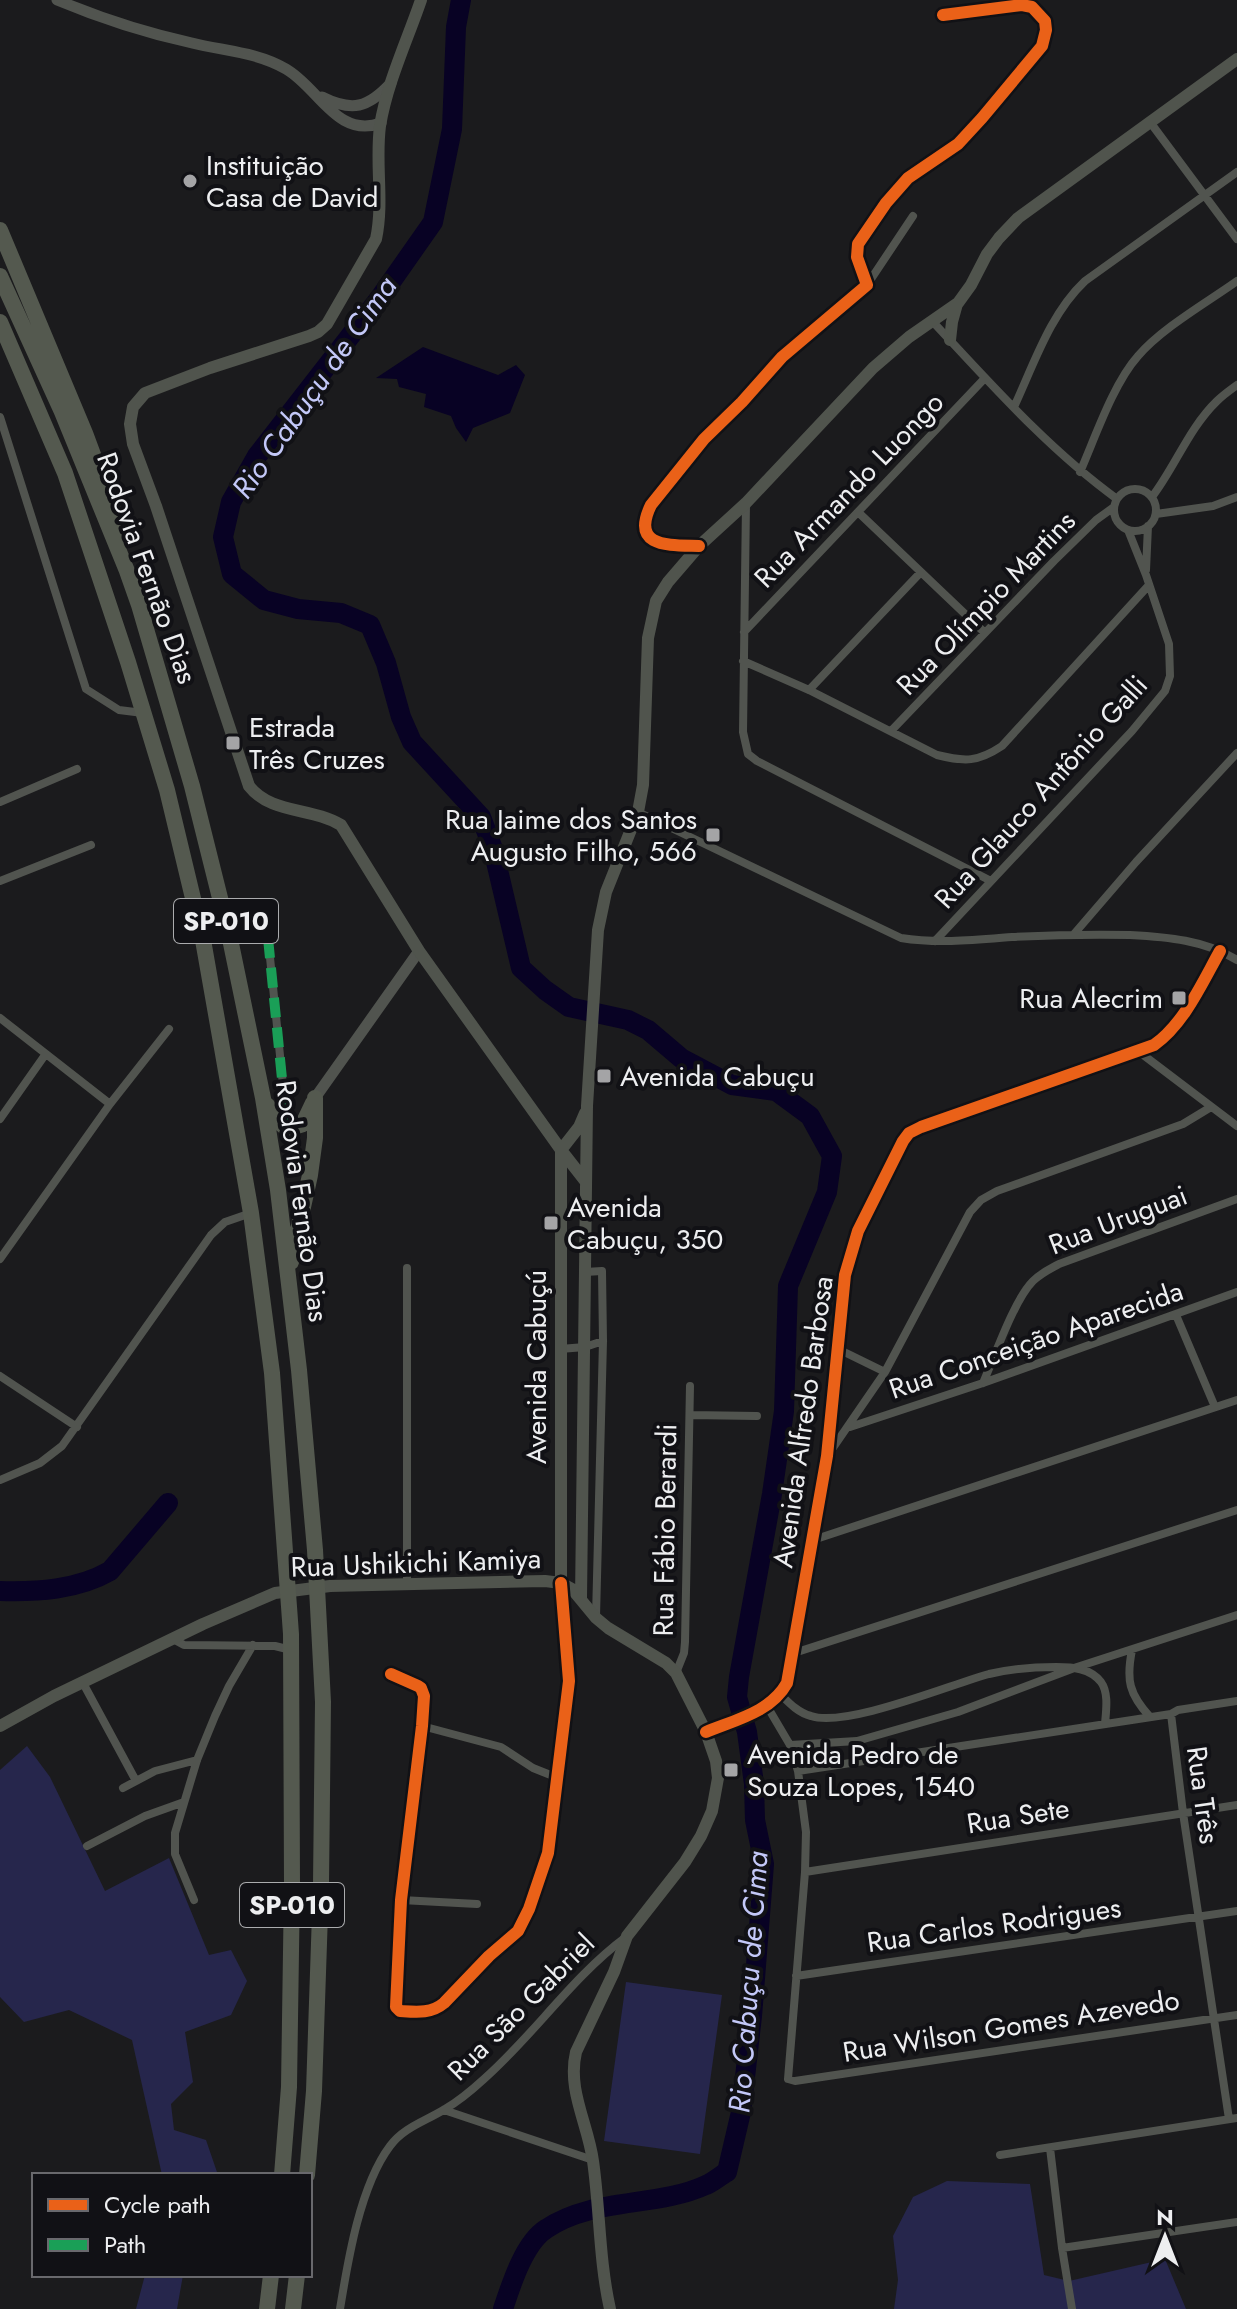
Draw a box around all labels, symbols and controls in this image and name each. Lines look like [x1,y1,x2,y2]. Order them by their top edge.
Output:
place label: Instituição Casa de David [206,145,379,218]
marker: Instituição Casa de David [181,172,199,190]
water label: Rio Cabuçu de Cima [221,267,407,507]
street label: Rua Armando Luongo [745,383,953,597]
street label: Rodovia Fernão Dias [86,447,208,689]
street label: Rua Olímpio Martins [887,502,1085,704]
street label: Rua Glauco Antônio Galli [925,666,1157,918]
place label: Estrada Três Cruzes [249,707,385,780]
marker: Estrada Três Cruzes [224,734,242,752]
place label: Rua Jaime dos Santos Augusto Filho, 566 [445,799,697,872]
marker: Rua Jaime dos Santos Augusto Filho, 566 [704,826,722,844]
road number: SP-010 [174,899,278,943]
place label: Rua Alecrim [1019,978,1163,1019]
marker: Rua Alecrim [1170,989,1188,1007]
place label: Avenida Cabuçu [620,1056,815,1097]
marker: Avenida Cabuçu [595,1067,613,1085]
street label: Rodovia Fernão Dias [265,1078,339,1324]
street label: Rua Uruguai [1043,1175,1193,1265]
place label: Avenida Cabuçu, 350 [567,1187,723,1260]
marker: Avenida Cabuçu, 350 [542,1214,560,1232]
street label: Avenida Cabuçú [516,1270,557,1464]
street label: Rua Conceição Aparecida [883,1270,1189,1410]
street label: Avenida Alfredo Barbosa [762,1274,844,1570]
street label: Rua Fábio Berardi [643,1423,687,1637]
street label: Rua Ushikichi Kamiya [290,1538,542,1588]
place label: Avenida Pedro de Souza Lopes, 1540 [747,1734,975,1807]
street label: Rua Três [1176,1744,1230,1846]
marker: Avenida Pedro de Souza Lopes, 1540 [722,1761,740,1779]
street label: Rua Sete [964,1788,1072,1844]
water label: Rio Cabuçu de Cima [717,1849,779,2115]
road number: SP-010 [240,1883,344,1927]
street label: Rua Carlos Rodrigues [864,1887,1124,1963]
street label: Rua São Gabriel [438,1924,604,2090]
street label: Rua Wilson Gomes Azevedo [840,1979,1182,2073]
legend [32,2173,312,2277]
text: Cycle path [104,2187,211,2222]
north arrow [1125,2197,1205,2277]
text: N [1156,2201,1174,2233]
text: Path [104,2227,146,2262]

